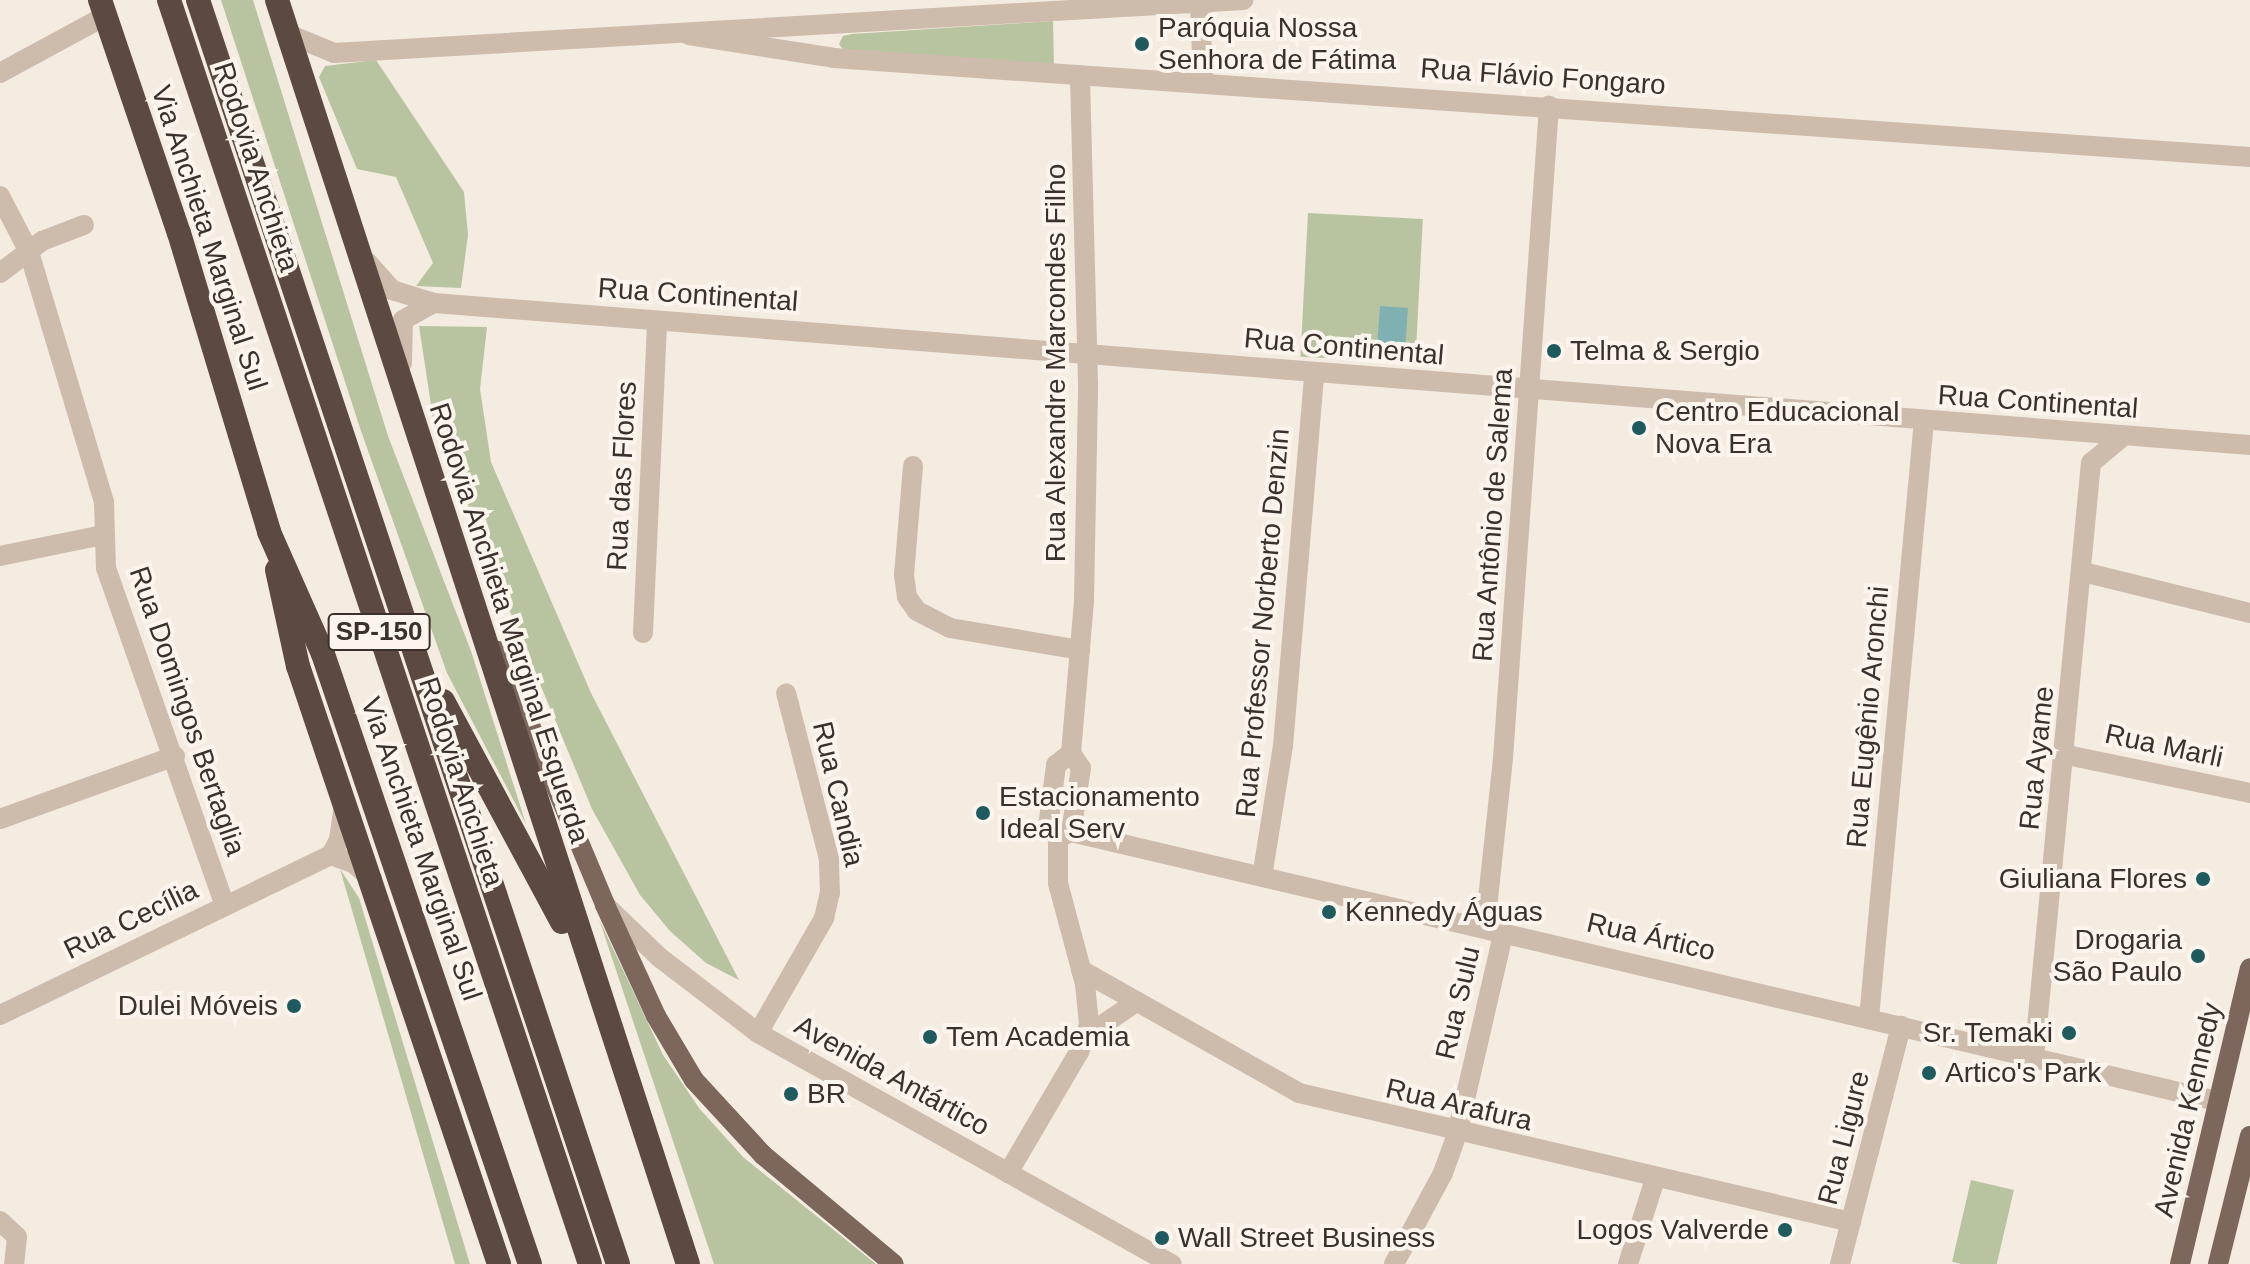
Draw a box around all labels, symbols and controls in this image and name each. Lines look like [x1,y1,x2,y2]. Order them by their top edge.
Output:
place label: Paróquia Nossa Senhora de Fátima [1158,11,1396,77]
marker: Paróquia Nossa Senhora de Fátima [1133,35,1151,53]
street label: Rua Flávio Fongaro [1419,52,1667,102]
street label: Rodovia Anchieta [206,57,306,277]
street label: Via Anchieta Marginal Sul [144,81,274,395]
street label: Rua Alexandre Marcondes Filho [1039,163,1073,563]
street label: Rua Continental [597,271,799,319]
street label: Rua Continental [1243,322,1445,372]
place label: Telma & Sergio [1570,334,1760,368]
marker: Telma & Sergio [1545,342,1563,360]
street label: Rua Antônio de Salema [1466,366,1520,664]
street label: Rua Continental [1937,378,2139,426]
street label: Rua das Flores [600,380,644,572]
place label: Centro Educacional Nova Era [1655,395,1899,461]
street label: Rodovia Anchieta Marginal Esquerda [422,398,596,848]
marker: Centro Educacional Nova Era [1630,419,1648,437]
street label: Rua Professor Norberto Denzin [1229,427,1297,819]
street label: Rua Domingos Bertaglia [122,562,252,860]
street label: Rua Eugênio Aronchi [1840,584,1896,850]
road number: SP-150 [327,610,431,654]
street label: Rodovia Anchieta [411,672,511,892]
street label: Rua Ayame [2013,684,2061,832]
street label: Via Anchieta Marginal Sul [353,692,489,1006]
street label: Rua Marli [2102,717,2226,775]
street label: Rua Candia [805,718,871,870]
place label: Estacionamento Ideal Serv [999,780,1200,846]
marker: Estacionamento Ideal Serv [974,804,992,822]
place label: Giuliana Flores [1999,862,2187,896]
marker: Giuliana Flores [2194,870,2212,888]
street label: Rua Cecília [59,873,203,967]
place label: Kennedy Águas [1345,895,1543,929]
marker: Kennedy Águas [1320,903,1338,921]
street label: Rua Ártico [1584,906,1718,968]
place label: Drogaria São Paulo [2053,923,2182,989]
street label: Rua Sulu [1429,943,1487,1063]
marker: Drogaria São Paulo [2189,947,2207,965]
place label: Dulei Móveis [118,989,278,1023]
marker: Dulei Móveis [285,997,303,1015]
street label: Avenida Kennedy [2147,1000,2229,1220]
street label: Avenida Antártico [788,1008,996,1144]
place label: Sr. Temaki [1922,1016,2053,1050]
place label: Tem Academia [946,1020,1131,1054]
marker: Sr. Temaki [2060,1024,2078,1042]
marker: Tem Academia [921,1028,939,1046]
place label: Artico's Park [1945,1056,2101,1090]
marker: Artico's Park [1920,1064,1938,1082]
street label: Rua Ligure [1811,1067,1877,1209]
street label: Rua Arafura [1382,1072,1536,1138]
place label: BR [807,1077,846,1111]
marker: BR [782,1085,800,1103]
place label: Logos Valverde [1576,1213,1769,1247]
place label: Wall Street Business [1178,1221,1435,1255]
marker: Logos Valverde [1776,1221,1794,1239]
marker: Wall Street Business [1153,1229,1171,1247]

